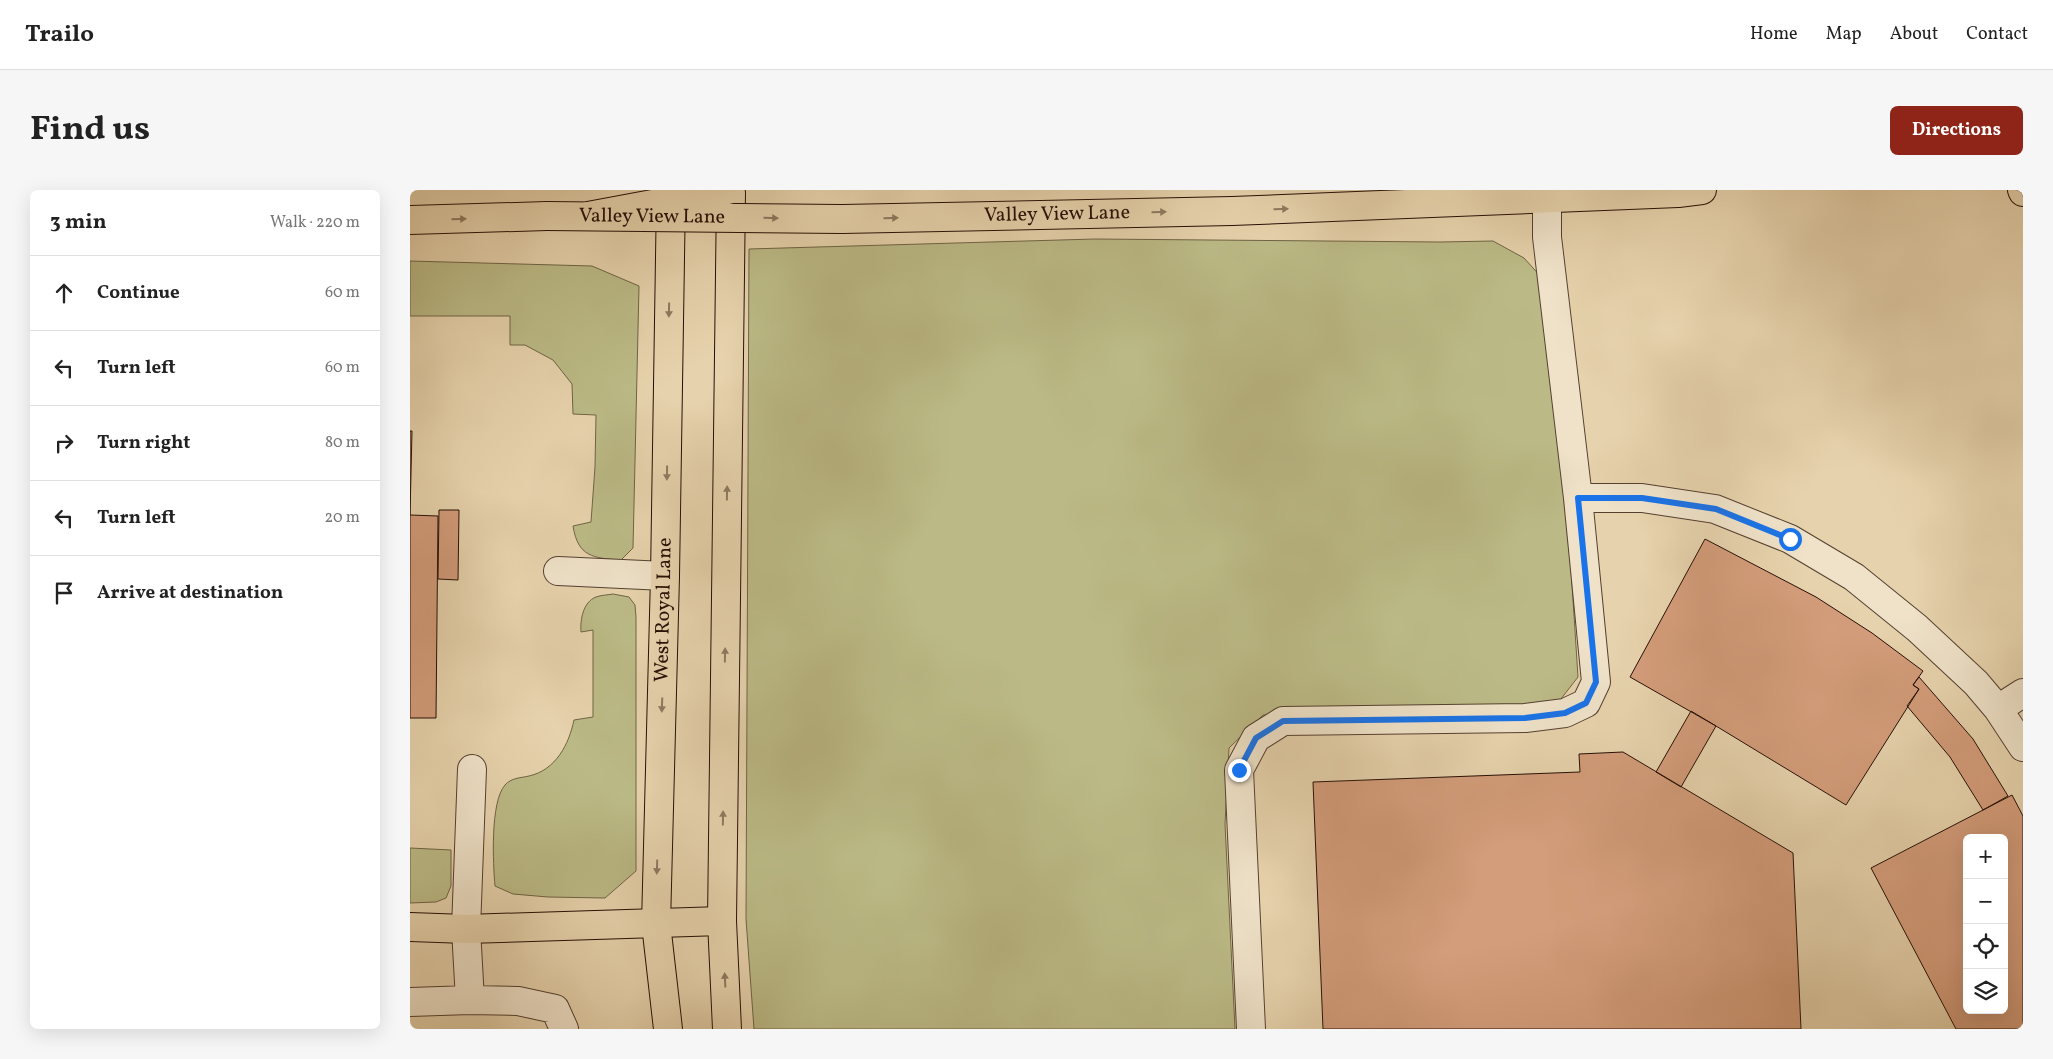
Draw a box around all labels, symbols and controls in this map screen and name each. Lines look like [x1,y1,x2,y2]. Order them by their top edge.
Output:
text: Trailo [25,18,94,52]
text: Home [1750,22,1798,47]
text: Map [1826,22,1862,47]
text: About [1890,22,1938,47]
text: Contact [1966,22,2028,47]
text: Find us [30,106,150,154]
button: Directions [1890,106,2023,155]
street label: Valley View Lane [984,199,1130,230]
street label: Valley View Lane [579,202,725,232]
one-way arrow [1273,205,1289,213]
text: 3 min [50,208,106,237]
one-way arrow [1151,208,1167,216]
text: Walk · 220 m [270,212,360,234]
one-way arrow [451,214,467,222]
one-way arrow [763,214,779,222]
one-way arrow [883,214,899,222]
icon: ahead [50,279,78,307]
text: Continue [97,280,180,306]
text: 60 m [325,282,360,304]
one-way arrow [665,302,673,318]
icon: left [50,354,78,382]
text: Turn left [97,355,176,381]
text: 60 m [325,357,360,379]
icon: right [50,429,78,457]
text: Turn right [97,430,190,456]
text: 80 m [325,432,360,454]
one-way arrow [663,465,671,481]
one-way arrow [723,485,731,501]
icon: left [50,504,78,532]
text: Turn left [97,505,176,531]
text: 20 m [325,507,360,529]
route start [1779,528,1802,551]
street label: West Royal Lane [648,537,680,682]
icon: arrive [50,579,78,607]
text: Arrive at destination [97,580,283,606]
one-way arrow [721,647,729,663]
one-way arrow [658,697,666,713]
route end [1228,759,1251,782]
one-way arrow [719,810,727,826]
map controls [1963,834,2008,1014]
button: + [1963,834,2008,879]
one-way arrow [653,860,661,876]
button: − [1963,879,2008,924]
button: locate [1963,924,2008,969]
button: layers [1963,969,2008,1014]
one-way arrow [720,972,728,988]

